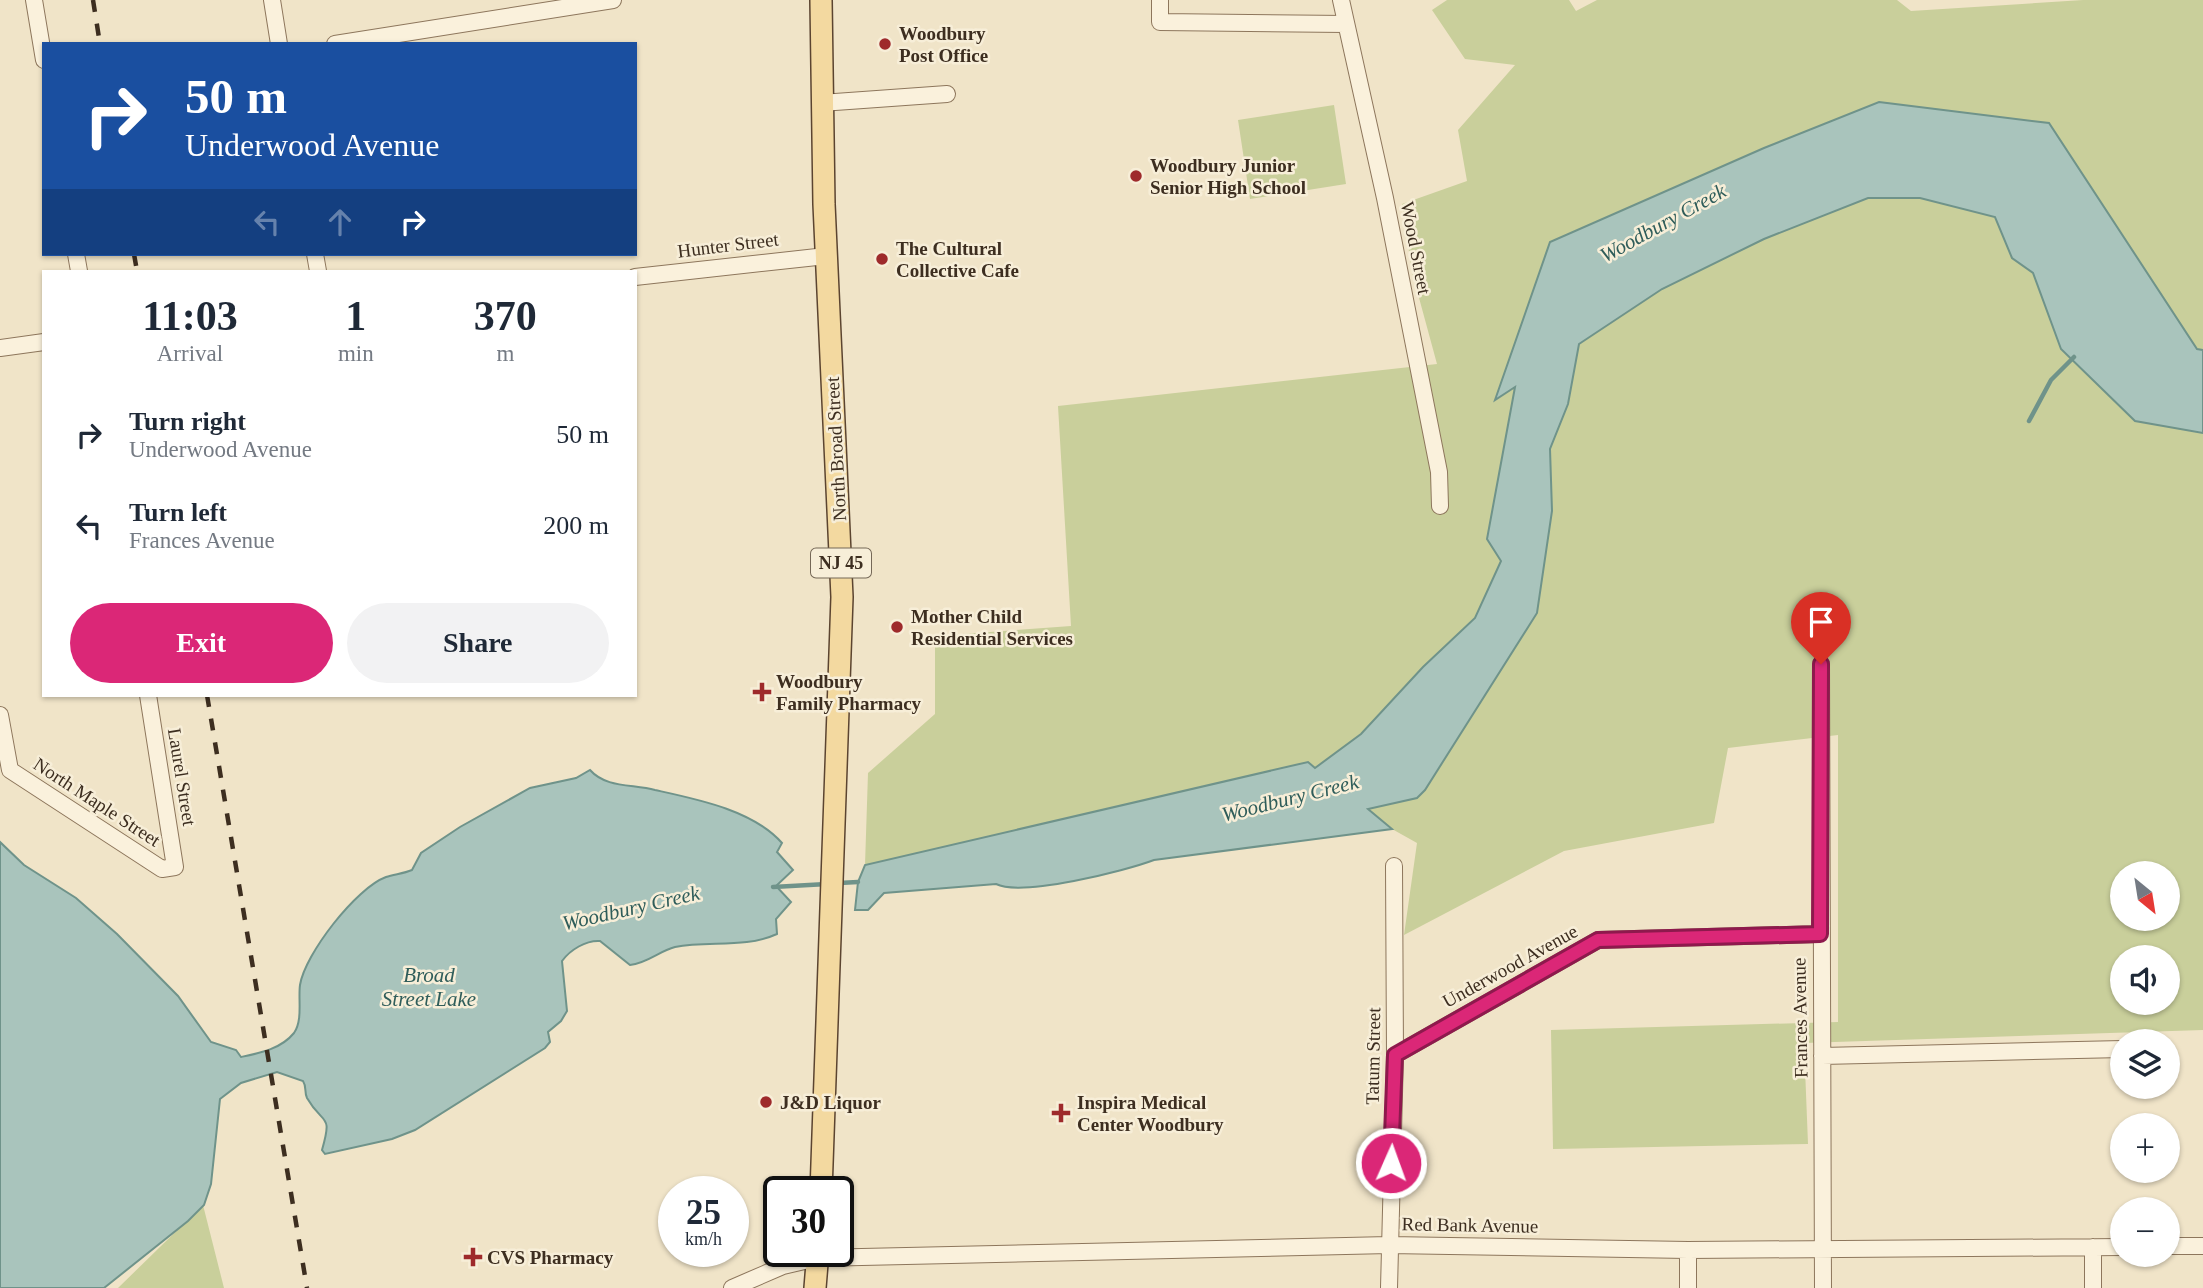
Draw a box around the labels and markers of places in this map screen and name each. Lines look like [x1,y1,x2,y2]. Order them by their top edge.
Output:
place label: Woodbury Post Office [899,23,988,66]
marker: Woodbury Post Office [877,36,893,52]
place label: Woodbury Junior Senior High School [1150,155,1306,198]
marker: Woodbury Junior Senior High School [1128,168,1144,184]
place label: The Cultural Collective Cafe [896,238,1019,281]
marker: The Cultural Collective Cafe [874,251,890,267]
pin [1791,592,1851,664]
place label: Mother Child Residential Services [911,606,1073,649]
marker: Mother Child Residential Services [889,619,905,635]
place label: Woodbury Family Pharmacy [776,671,922,714]
marker: Woodbury Family Pharmacy [754,684,770,700]
place label: J&D Liquor [780,1092,881,1113]
place label: Inspira Medical Center Woodbury [1077,1092,1224,1135]
marker: J&D Liquor [758,1094,774,1110]
marker: Inspira Medical Center Woodbury [1051,1103,1071,1123]
place label: CVS Pharmacy [487,1247,614,1268]
marker: CVS Pharmacy [465,1249,481,1265]

